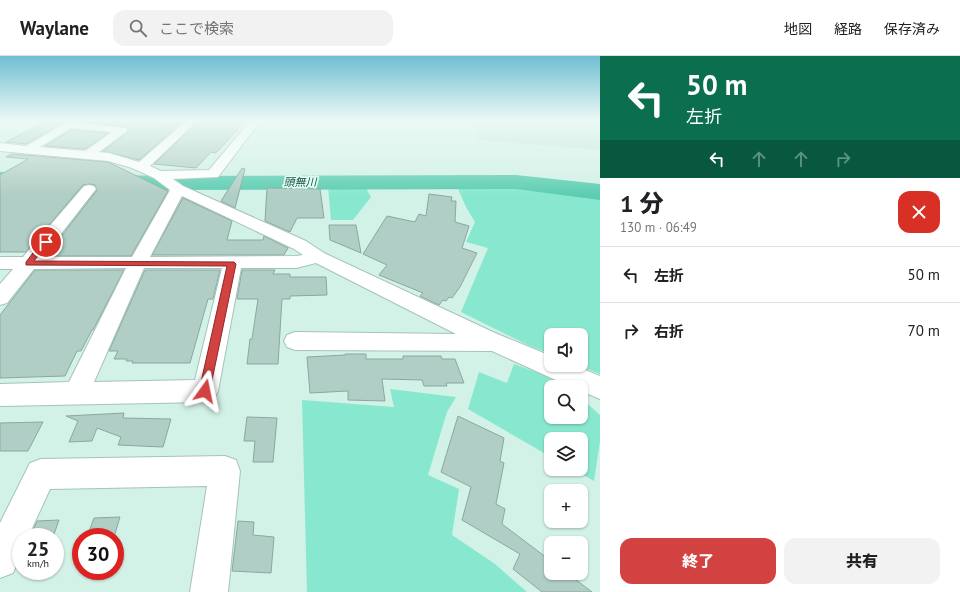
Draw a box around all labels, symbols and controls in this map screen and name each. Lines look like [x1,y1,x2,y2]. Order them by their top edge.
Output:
search box [113,10,393,46]
text: Waylane [20,16,89,40]
icon: search [127,17,149,39]
text: ここで検索 [159,19,234,38]
text: 地図 [784,20,812,38]
text: 経路 [834,20,862,38]
text: 保存済み [884,20,940,38]
text: 50 m [686,66,747,103]
icon: left [620,72,672,124]
text: 左折 [686,105,722,128]
icon: left [706,148,728,170]
icon: ahead [748,148,770,170]
icon: ahead [790,148,812,170]
icon: right [832,148,854,170]
water label: 頭無川 [284,175,317,189]
text: 1 分 [620,188,664,219]
button: close [898,191,940,233]
text: 130 m · 06:49 [620,219,697,236]
pin [29,225,63,259]
icon: arrive [35,231,57,253]
icon: left [620,264,642,286]
text: 50 m [907,265,940,284]
text: 左折 [654,266,684,285]
icon: right [620,320,642,342]
text: 70 m [907,321,940,340]
text: 右折 [654,322,684,341]
map controls [544,328,588,580]
button: sound [544,328,588,372]
position arrow [184,370,226,412]
button: search [544,380,588,424]
button: layers [544,432,588,476]
button: + [544,484,588,528]
speed limit sign: 30 [72,528,124,580]
text: 25 [27,536,49,562]
button: − [544,536,588,580]
button: 終了 [620,538,776,584]
button: 共有 [784,538,940,584]
text: km/h [27,557,49,570]

